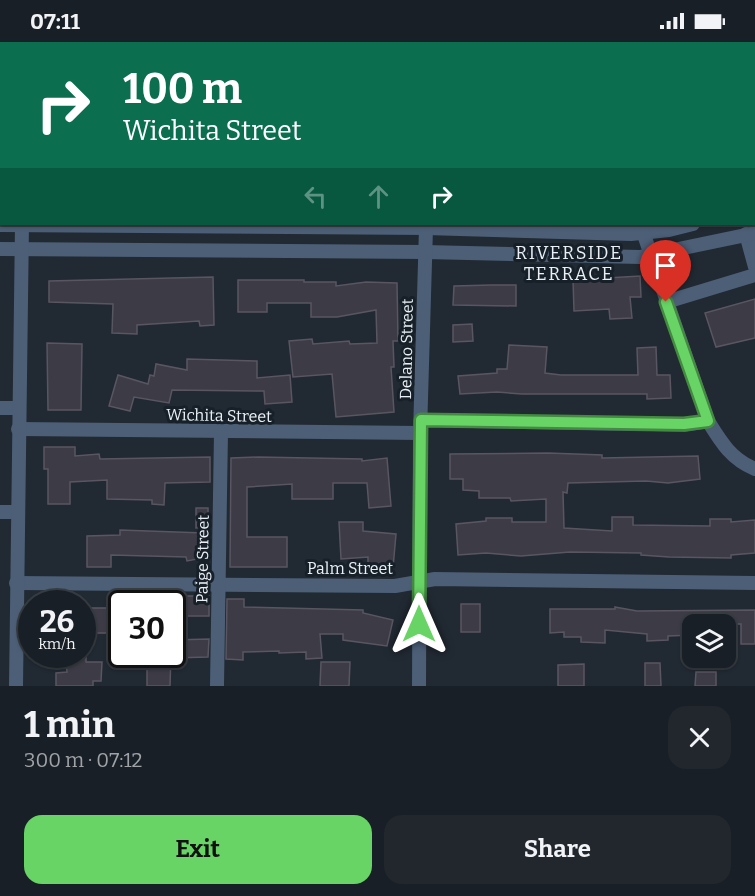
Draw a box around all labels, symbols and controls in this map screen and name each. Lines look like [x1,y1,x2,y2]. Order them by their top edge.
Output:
text: 07:11 [30,8,80,35]
text: 100 m [123,64,242,114]
icon: right [24,66,102,144]
text: Wichita Street [123,115,302,147]
icon: left [299,180,332,213]
icon: ahead [362,180,395,213]
icon: right [425,180,458,213]
pin [640,240,691,302]
district label: RIVERSIDE TERRACE [515,242,623,285]
icon: arrive [649,249,682,282]
street label: Delano Street [396,298,417,400]
street label: Wichita Street [166,405,272,426]
street label: Paige Street [192,514,213,603]
street label: Palm Street [307,559,393,578]
speed limit sign: 30 [108,590,186,668]
position arrow [387,592,451,656]
text: 26 [40,604,74,640]
map controls [682,614,736,668]
button: layers [682,614,736,668]
text: km/h [38,635,76,653]
text: 1 min [24,703,115,747]
button: close [668,706,731,769]
text: 300 m · 07:12 [24,748,142,772]
button: Exit [24,815,372,884]
button: Share [384,815,731,884]

